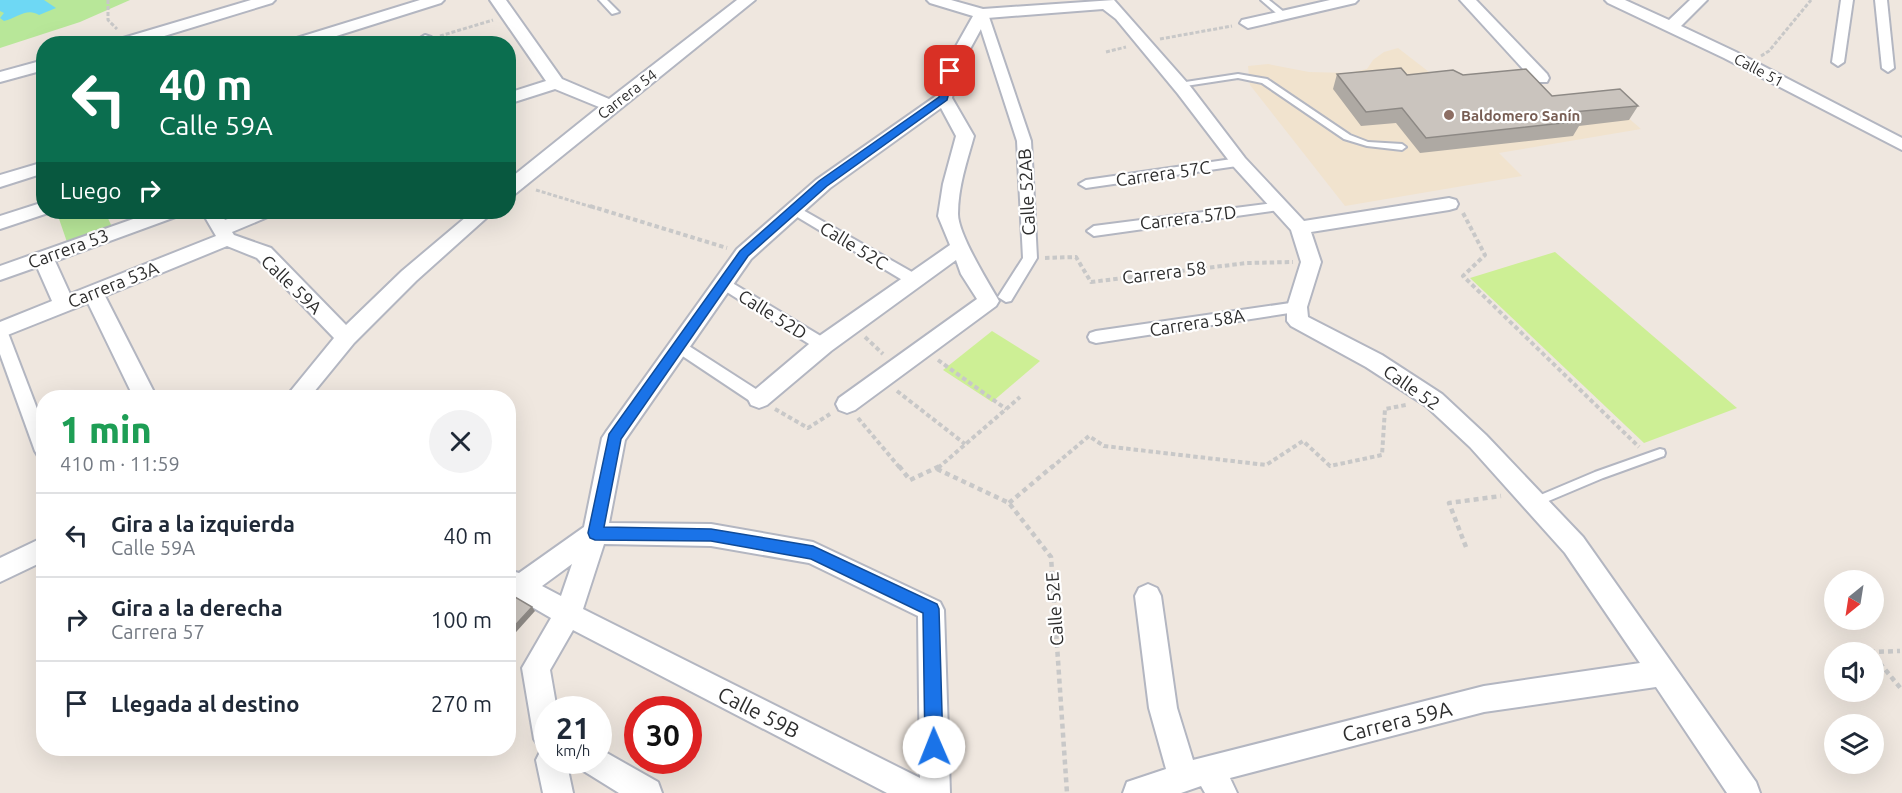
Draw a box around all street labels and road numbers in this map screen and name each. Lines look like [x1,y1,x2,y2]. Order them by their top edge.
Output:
street label: Calle 51 [1731,50,1787,90]
street label: Carrera 54 [594,66,660,122]
street label: Calle 52AB [1014,148,1038,236]
street label: Carrera 57C [1114,156,1212,190]
street label: Carrera 57D [1139,201,1237,233]
street label: Calle 52C [817,217,891,273]
street label: Carrera 53 [25,224,111,272]
street label: Calle 59A [258,250,326,318]
street label: Carrera 53A [65,257,162,311]
street label: Carrera 58 [1121,257,1207,287]
street label: Calle 52D [735,285,811,343]
street label: Carrera 58A [1148,305,1246,339]
street label: Calle 52 [1380,360,1444,414]
street label: Calle 52E [1041,571,1067,647]
street label: Calle 59B [714,681,804,743]
street label: Carrera 59A [1340,696,1455,746]

